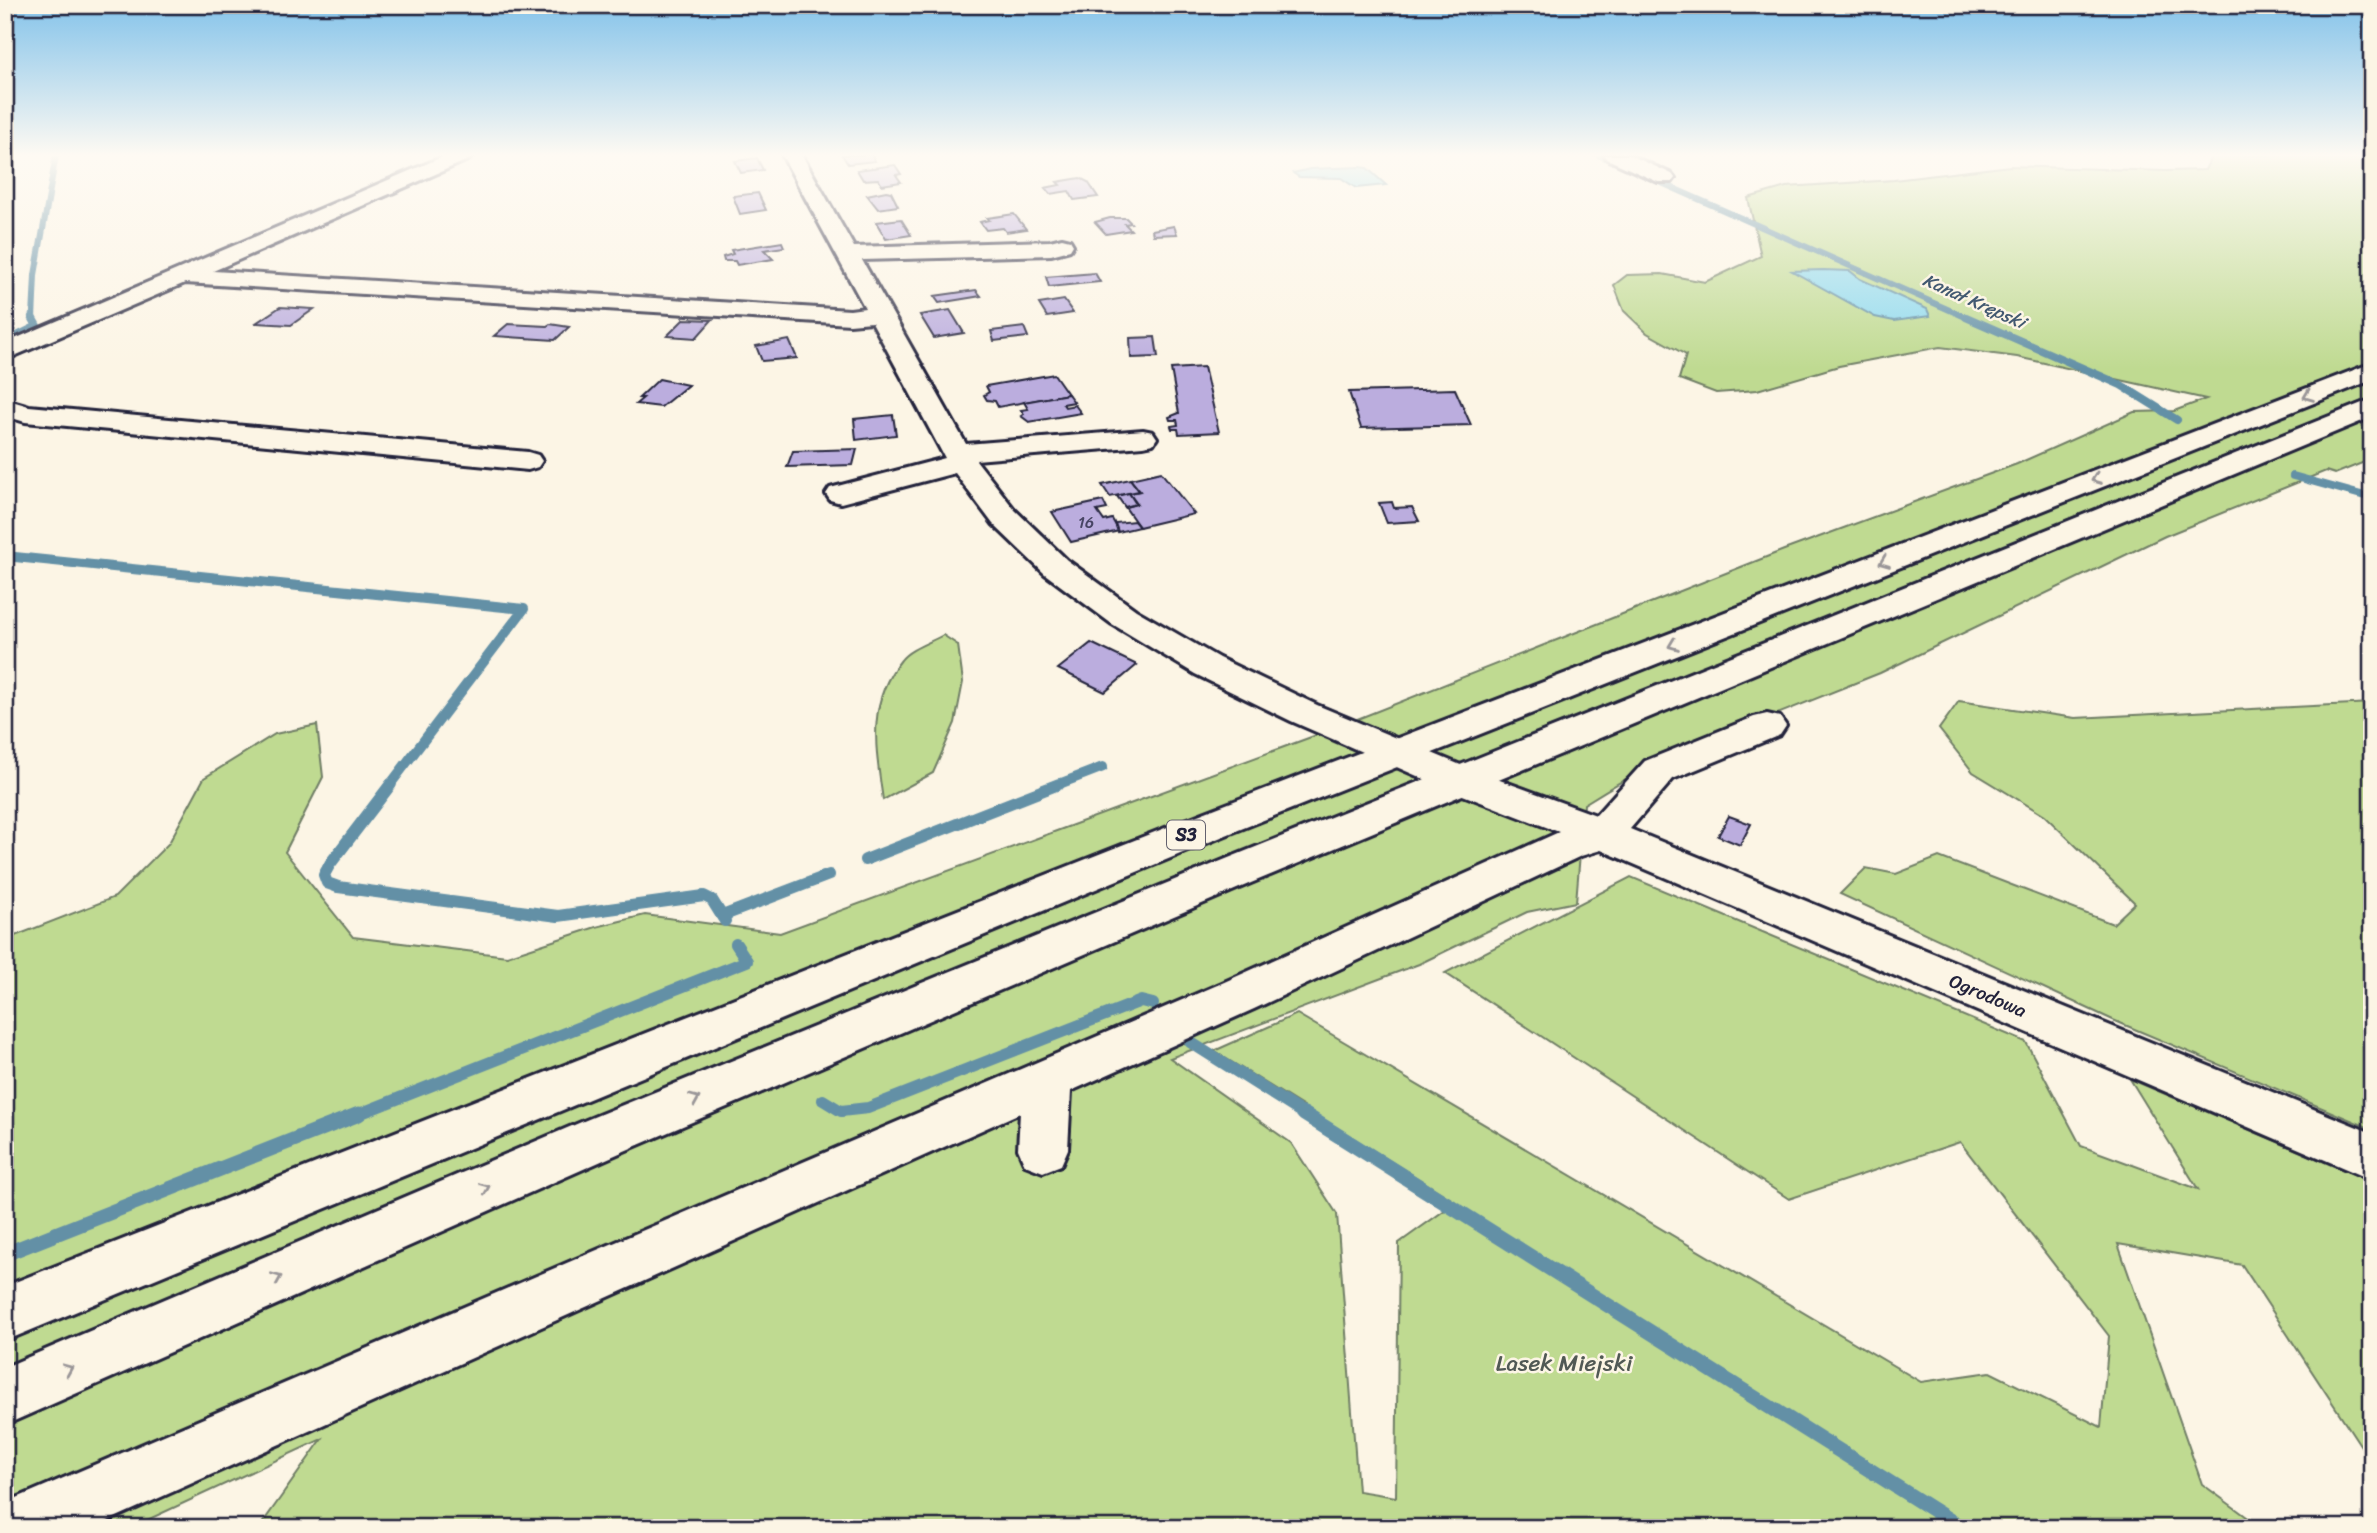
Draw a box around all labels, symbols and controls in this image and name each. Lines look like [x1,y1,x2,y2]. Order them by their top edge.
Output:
water label: Kanał Krępski [1918,264,2034,339]
one-way arrow [2303,388,2315,402]
one-way arrow [2091,470,2103,484]
house number: 16 [1078,508,1094,537]
one-way arrow [1879,553,1891,567]
one-way arrow [1667,636,1679,650]
road number: S3 [1167,820,1205,850]
street label: Ogrodowa [1944,964,2032,1027]
one-way arrow [688,1093,700,1107]
one-way arrow [478,1182,491,1196]
one-way arrow [269,1272,282,1286]
park label: Lasek Miejski [1496,1343,1633,1384]
one-way arrow [61,1363,73,1377]

